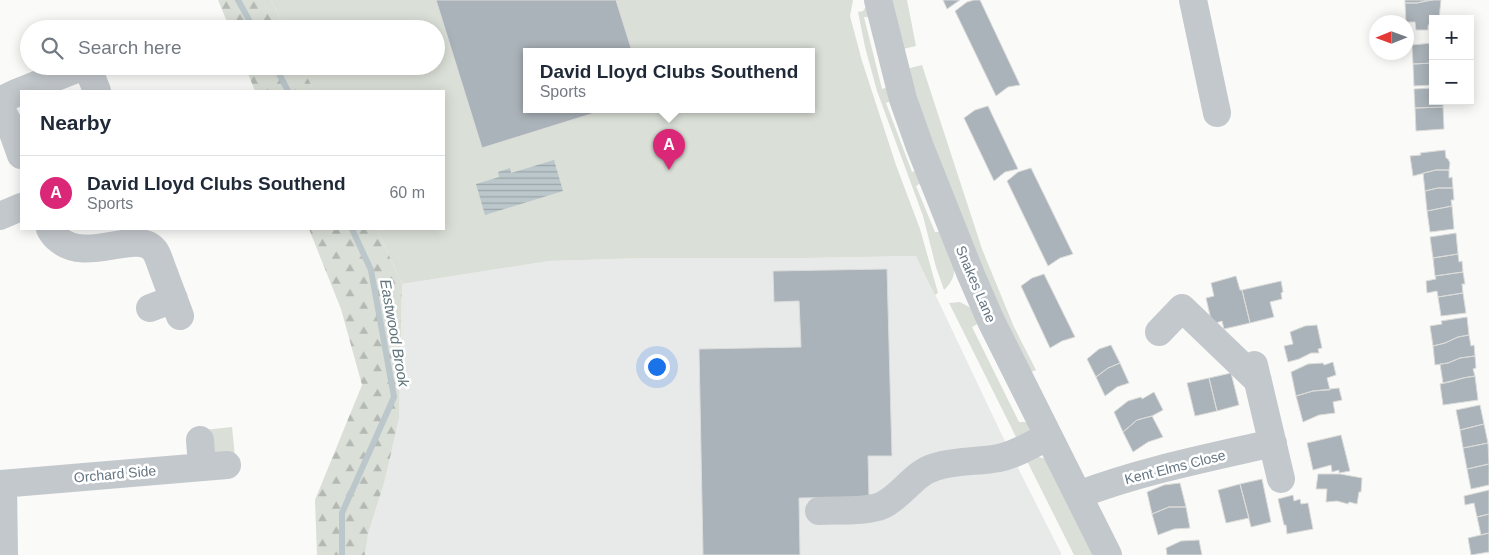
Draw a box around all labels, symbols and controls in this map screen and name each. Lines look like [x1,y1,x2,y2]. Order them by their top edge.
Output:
north arrow [1369,15,1414,60]
map controls [1429,15,1474,105]
button: + [1429,15,1474,60]
search box [20,20,445,75]
icon: search [38,34,66,62]
text: Search here [78,37,182,58]
popup [523,48,815,113]
button: − [1429,60,1474,105]
text: David Lloyd Clubs Southend [540,61,798,82]
text: Sports [540,83,586,100]
text: Nearby [40,111,111,134]
pin: A [653,129,685,170]
text: David Lloyd Clubs Southend [87,173,346,194]
text: A [50,184,62,201]
text: 60 m [389,184,425,201]
text: Sports [87,195,133,212]
street label: Snakes Lane [953,243,999,325]
water label: Eastwood Brook [377,278,413,390]
your location [644,354,670,380]
street label: Kent Elms Close [1123,447,1227,487]
street label: Orchard Side [73,462,157,486]

